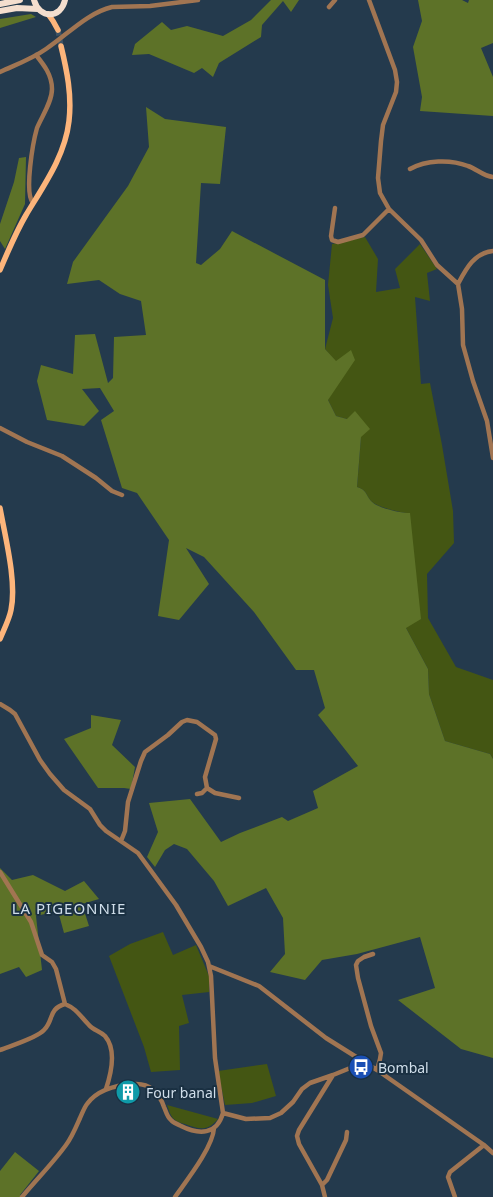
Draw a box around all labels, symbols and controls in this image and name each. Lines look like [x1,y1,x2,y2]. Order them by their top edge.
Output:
district label: LA PIGEONNIE [12,898,126,918]
bus stop icon: Bombal [348,1054,374,1080]
place label: Bombal [378,1058,429,1077]
building icon: Four banal [115,1079,141,1105]
place label: Four banal [146,1083,216,1102]

